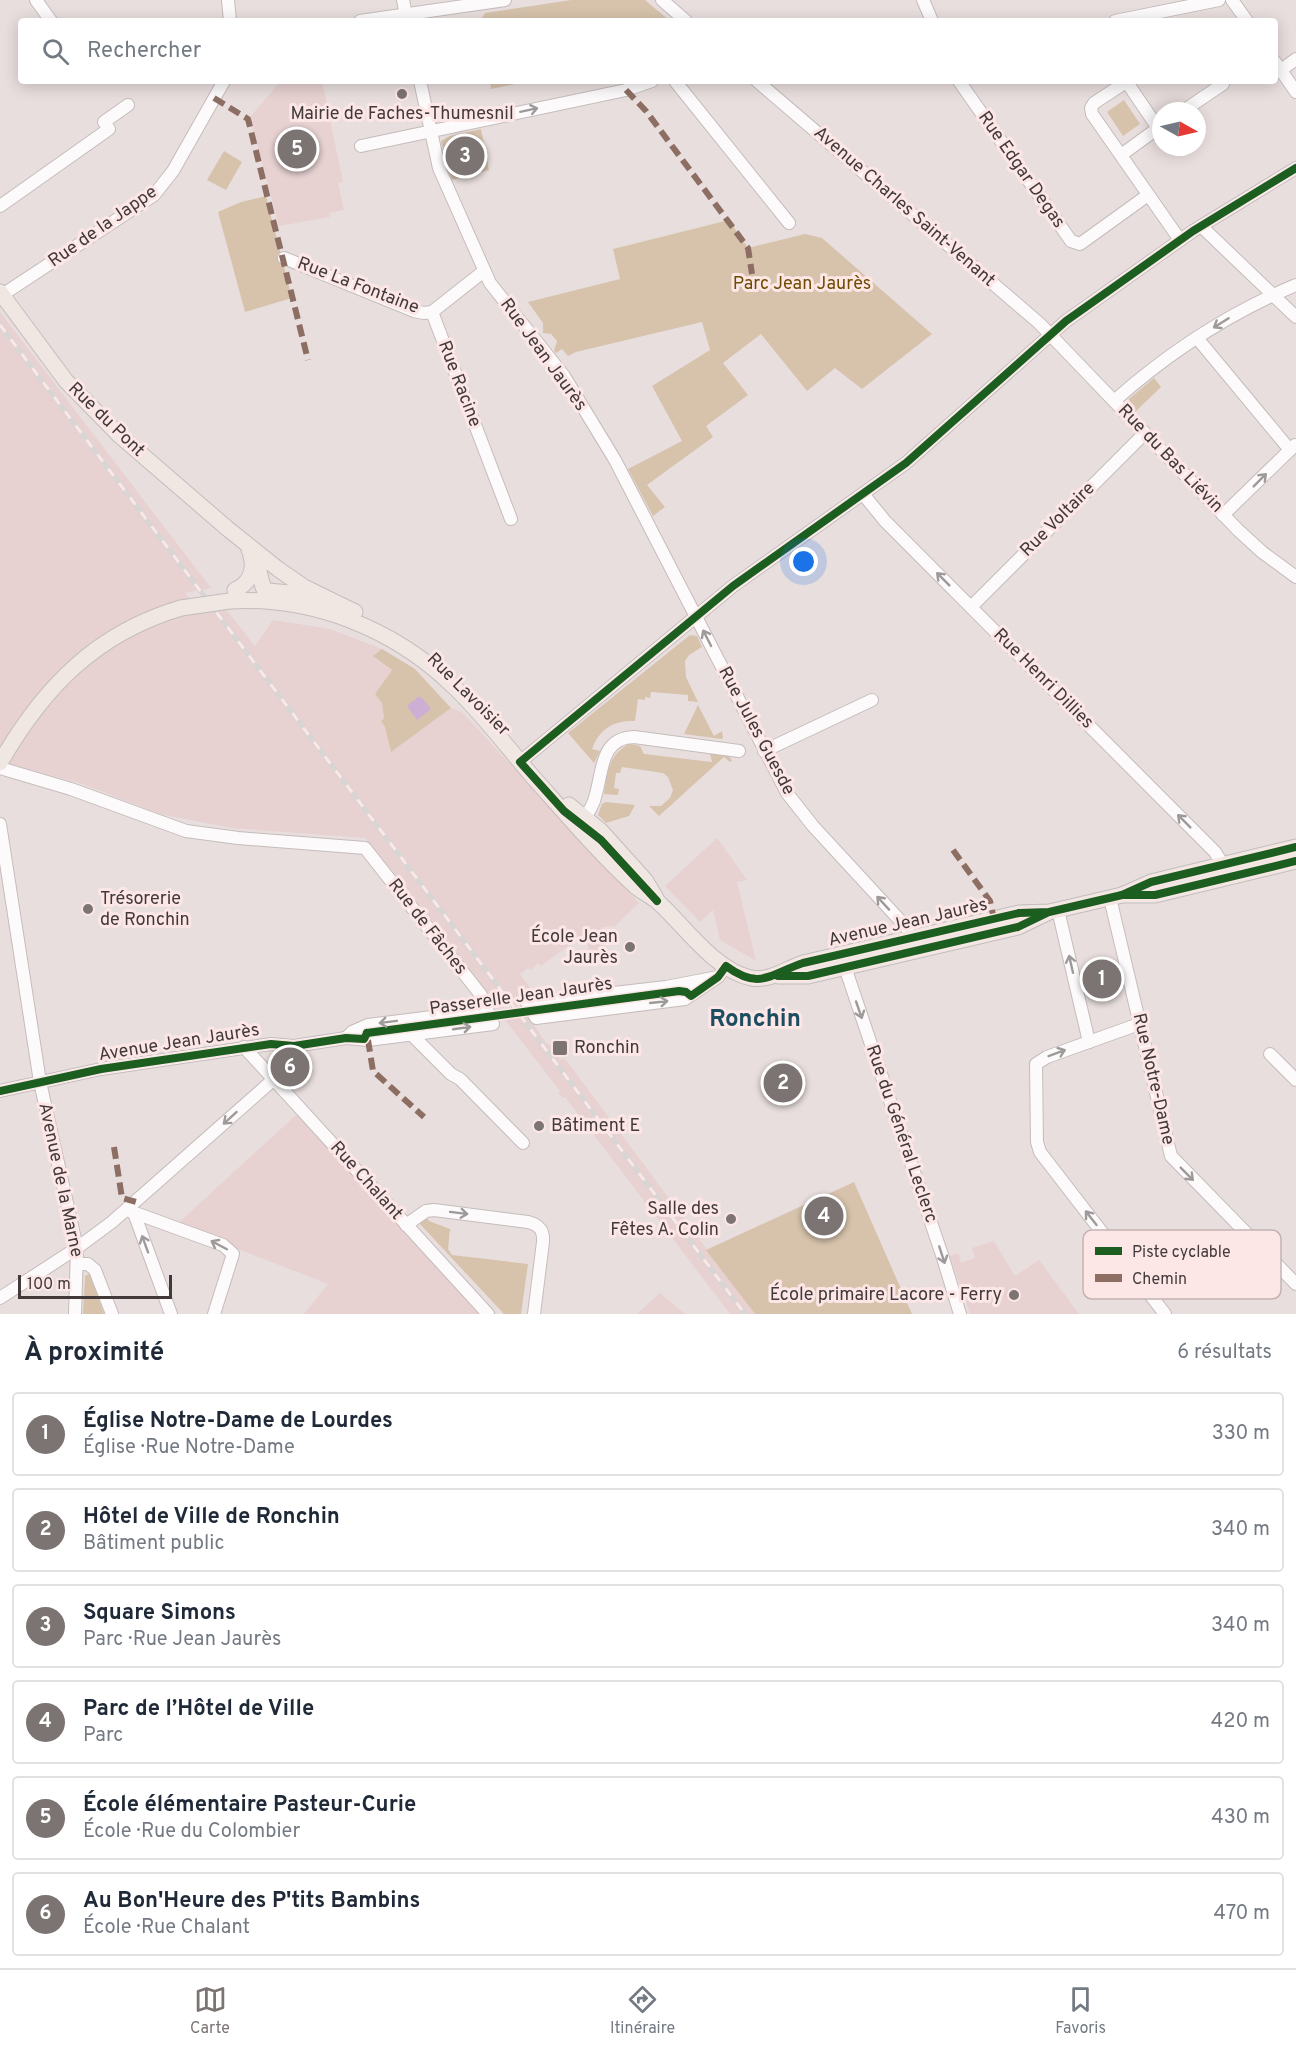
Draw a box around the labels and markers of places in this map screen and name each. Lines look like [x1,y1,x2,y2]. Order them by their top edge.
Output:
marker: Mairie de Faches-Thumesnil [395,87,409,101]
place label: Mairie de Faches-Thumesnil [290,103,514,126]
pin: 5 [278,126,316,172]
pin: 3 [446,134,484,178]
place label: Trésorerie de Ronchin [100,888,190,932]
marker: Trésorerie de Ronchin [81,902,95,916]
place label: École Jean Jaurès [531,924,618,970]
marker: École Jean Jaurès [623,940,637,954]
pin: 1 [1082,956,1122,1002]
place label: Ronchin [574,1037,640,1060]
marker: Ronchin [551,1039,569,1057]
pin: 6 [270,1044,310,1090]
pin: 2 [764,1060,802,1106]
place label: Bâtiment E [551,1115,640,1138]
marker: Bâtiment E [532,1119,546,1133]
pin: 4 [804,1194,844,1238]
place label: Salle des Fêtes A. Colin [610,1198,719,1242]
marker: Salle des Fêtes A. Colin [724,1212,738,1226]
place label: École primaire Lacore - Ferry [770,1282,1002,1307]
marker: École primaire Lacore - Ferry [1007,1288,1021,1302]

